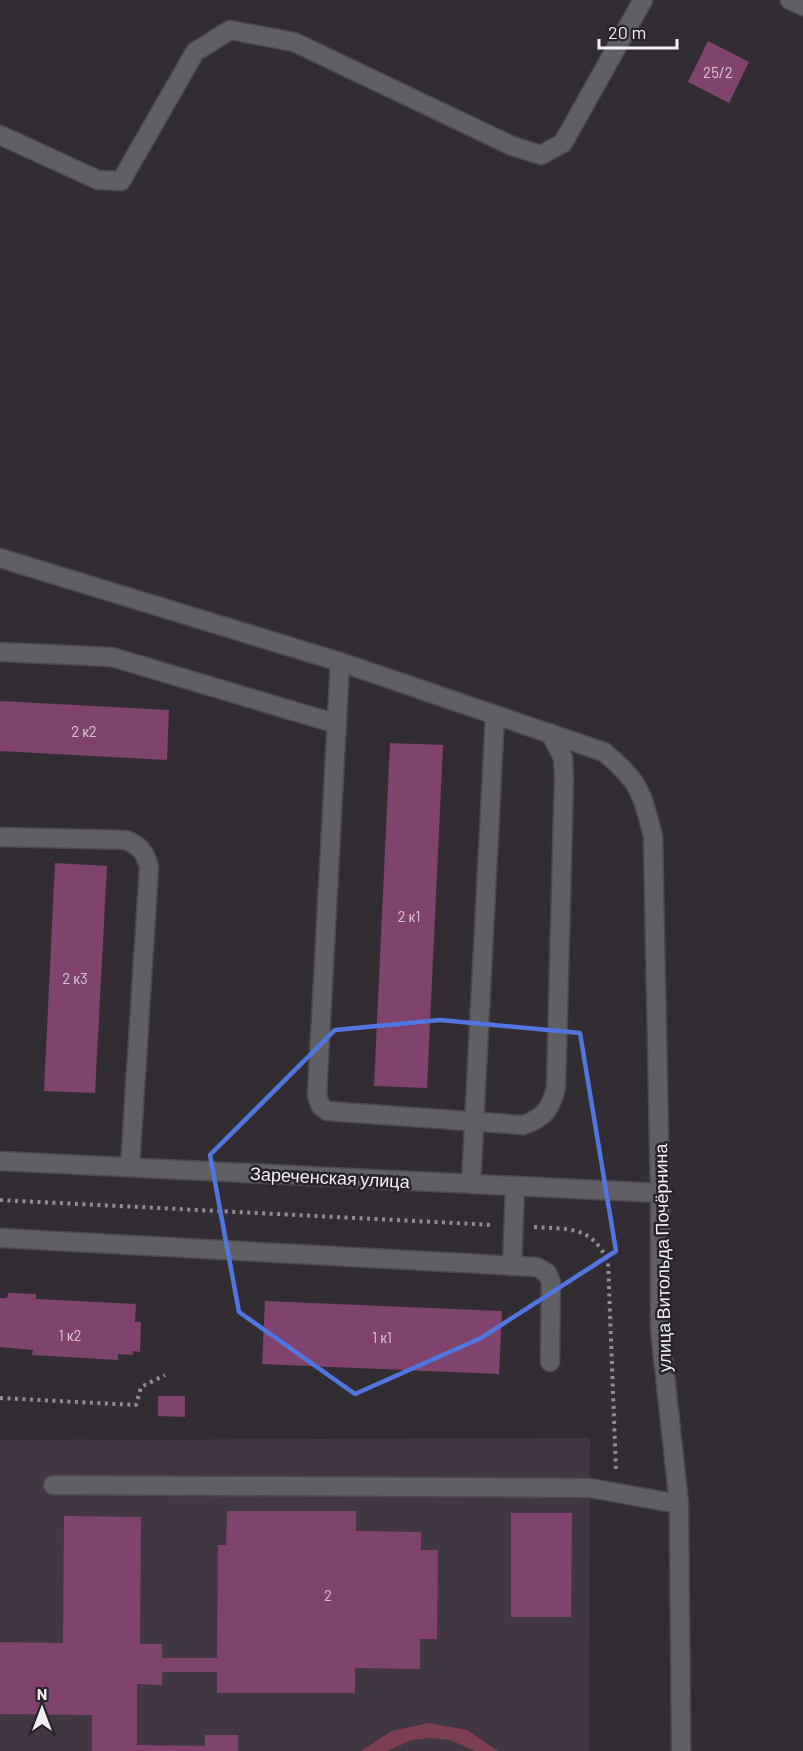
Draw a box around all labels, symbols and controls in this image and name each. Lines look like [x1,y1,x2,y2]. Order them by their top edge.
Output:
scale bar [599,12,677,50]
text: 20 m [608,21,646,43]
house number: 25/2 [703,63,733,81]
house number: 2 к2 [71,722,97,740]
house number: 2 к1 [398,907,420,925]
house number: 2 к3 [62,969,88,987]
street label: улица Витольда Почёрнина [649,1142,675,1373]
street label: Зареченская улица [250,1162,411,1192]
house number: 1 к2 [59,1326,81,1344]
house number: 1 к1 [372,1328,392,1346]
house number: 2 [324,1586,332,1604]
north arrow [12,1679,72,1739]
text: N [37,1684,47,1703]

